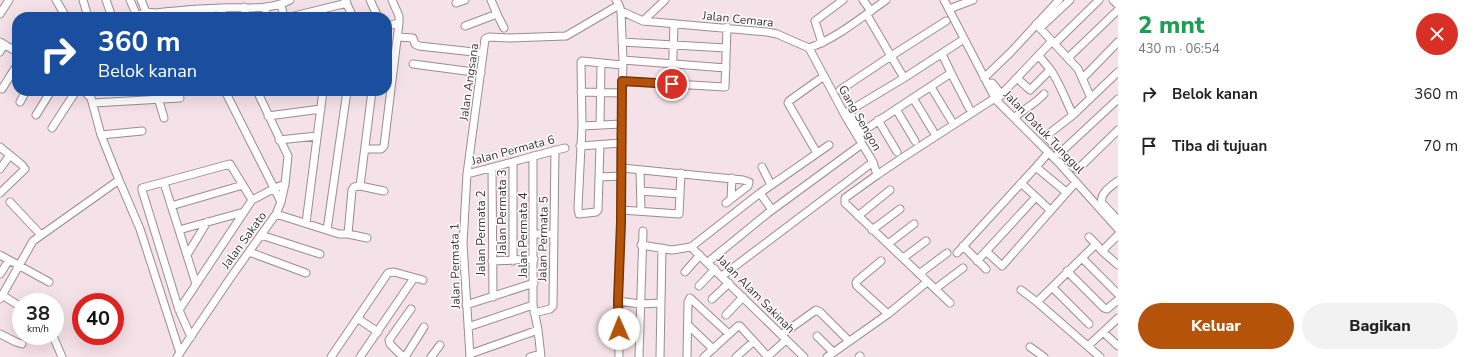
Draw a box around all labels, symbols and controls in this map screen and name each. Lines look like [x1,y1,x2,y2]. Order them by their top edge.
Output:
street label: Jalan Cemara [701,7,774,31]
text: 2 mnt [1138,9,1204,41]
button: close [1416,13,1458,55]
text: 360 m [98,23,181,61]
icon: right [32,28,84,80]
text: 430 m · 06:54 [1138,40,1220,58]
street label: Jalan Angsana [456,42,482,123]
text: Belok kanan [98,59,197,83]
pin [655,67,689,101]
icon: arrive [661,73,683,95]
street label: Gang Sengon [835,82,885,154]
icon: right [1138,83,1160,105]
text: Belok kanan [1172,84,1258,104]
text: 360 m [1414,84,1458,104]
street label: Jalan Datuk Tunggul [999,86,1088,177]
street label: Jalan Permata 6 [469,131,556,169]
icon: arrive [1138,135,1160,157]
text: Tiba di tujuan [1172,136,1267,156]
text: 70 m [1423,136,1458,156]
street label: Jalan Permata 3 [494,169,510,256]
street label: Jalan Permata 2 [473,190,489,277]
street label: Jalan Permata 4 [515,192,531,279]
street label: Jalan Permata 5 [534,196,552,283]
street label: Jalan Sakato [217,208,270,273]
street label: Jalan Permata 1 [446,223,464,310]
street label: Jalan Alam Sakinah [713,251,799,337]
speed limit sign: 40 [72,293,124,345]
text: 38 [26,300,50,327]
button: Keluar [1138,303,1294,349]
button: Bagikan [1302,303,1458,349]
position arrow [598,308,640,350]
text: km/h [27,322,49,336]

